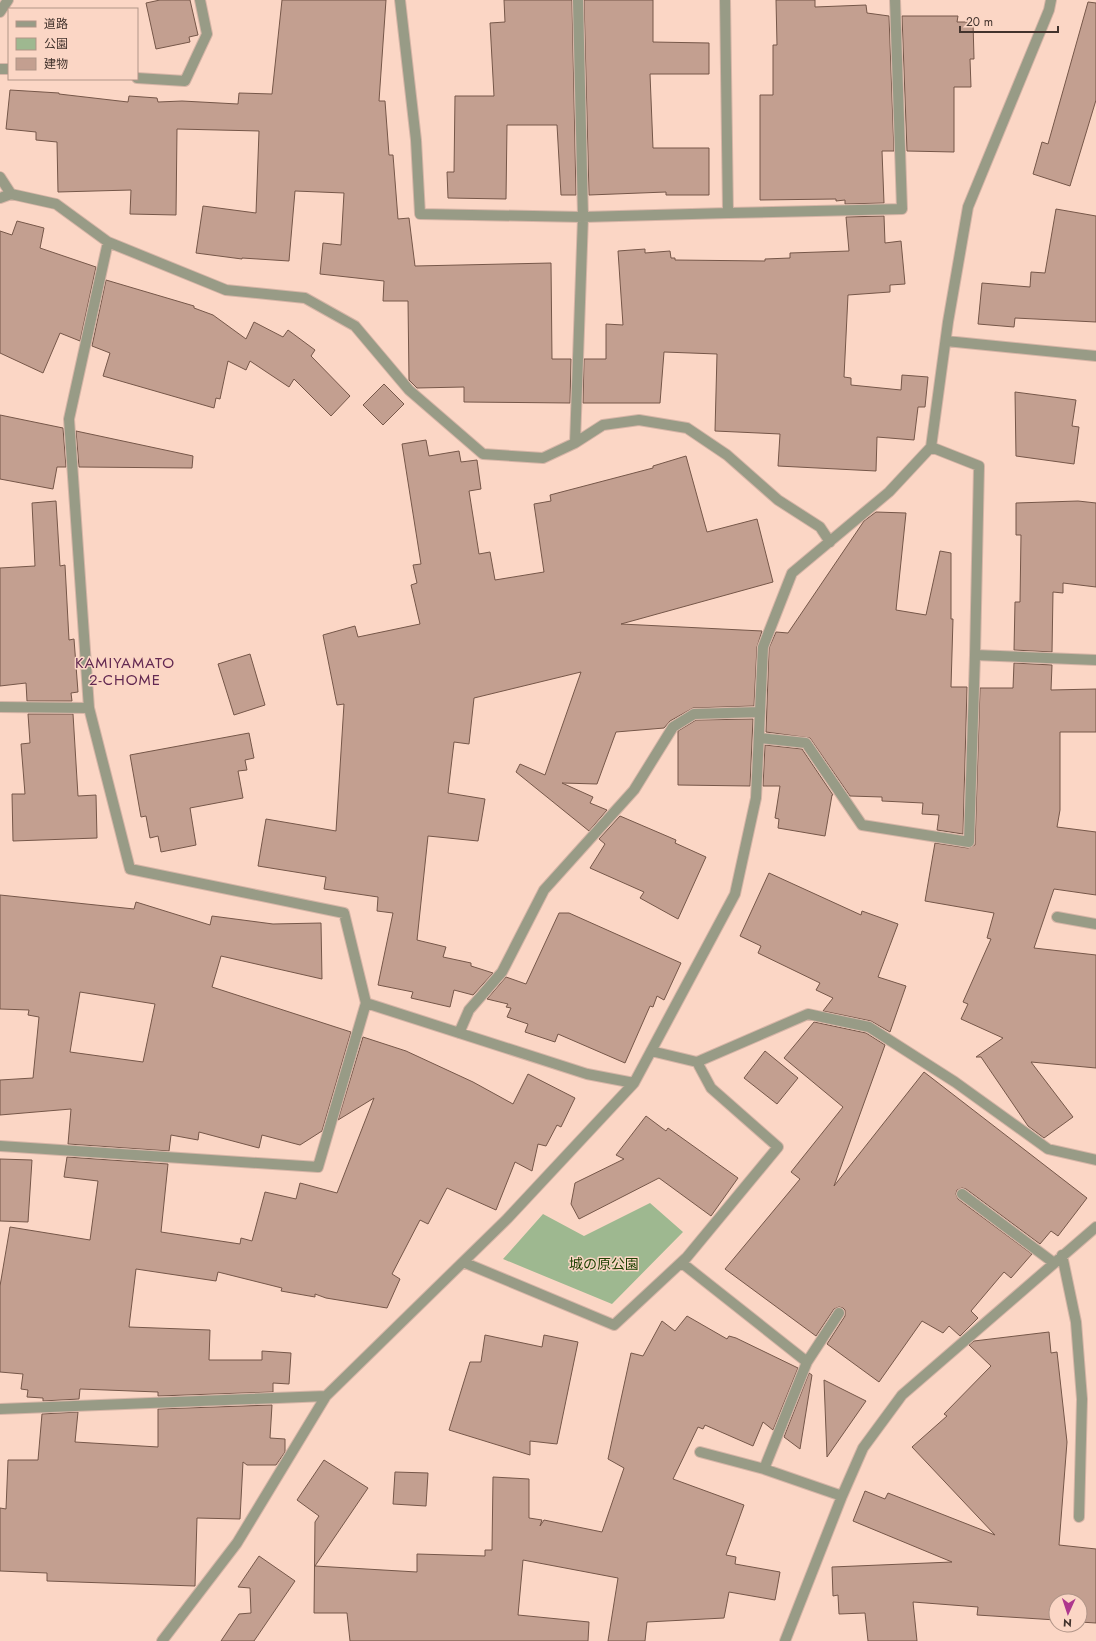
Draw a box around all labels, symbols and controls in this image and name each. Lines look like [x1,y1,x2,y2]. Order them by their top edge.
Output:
legend [8,8,138,80]
scale bar [960,8,1058,34]
text: 20 m [966,13,993,31]
text: 道路 [44,15,68,33]
text: 公園 [44,35,68,53]
text: 建物 [44,55,68,73]
district label: KAMIYAMATO 2-CHOME [75,652,175,691]
park label: 城の原公園 [569,1254,639,1274]
north arrow [1048,1593,1088,1633]
text: N [1063,1615,1072,1631]

